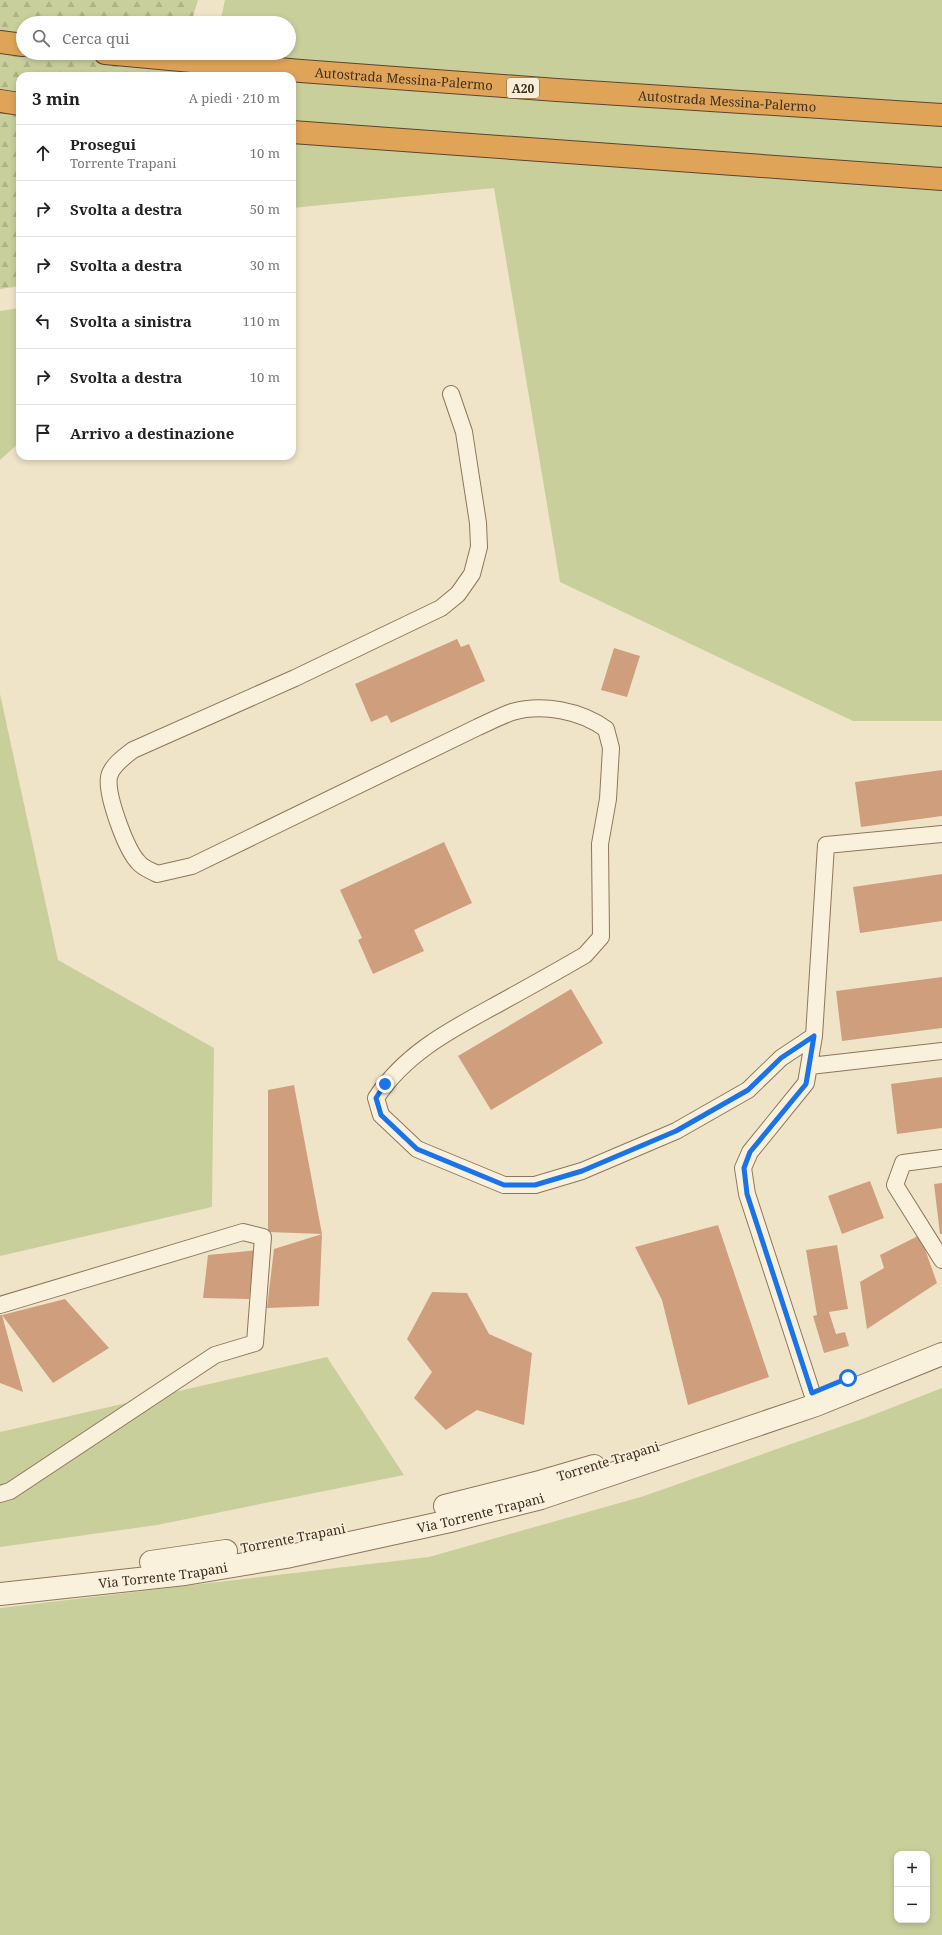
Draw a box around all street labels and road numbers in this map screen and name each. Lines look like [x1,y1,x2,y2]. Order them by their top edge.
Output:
street label: Autostrada Messina-Palermo [314,63,494,94]
road number: A20 [507,78,539,98]
street label: Autostrada Messina-Palermo [637,86,817,116]
street label: Torrente Trapani [555,1437,661,1485]
street label: Via Torrente Trapani [415,1489,547,1537]
street label: Torrente Trapani [239,1519,347,1557]
street label: Via Torrente Trapani [97,1558,229,1592]

